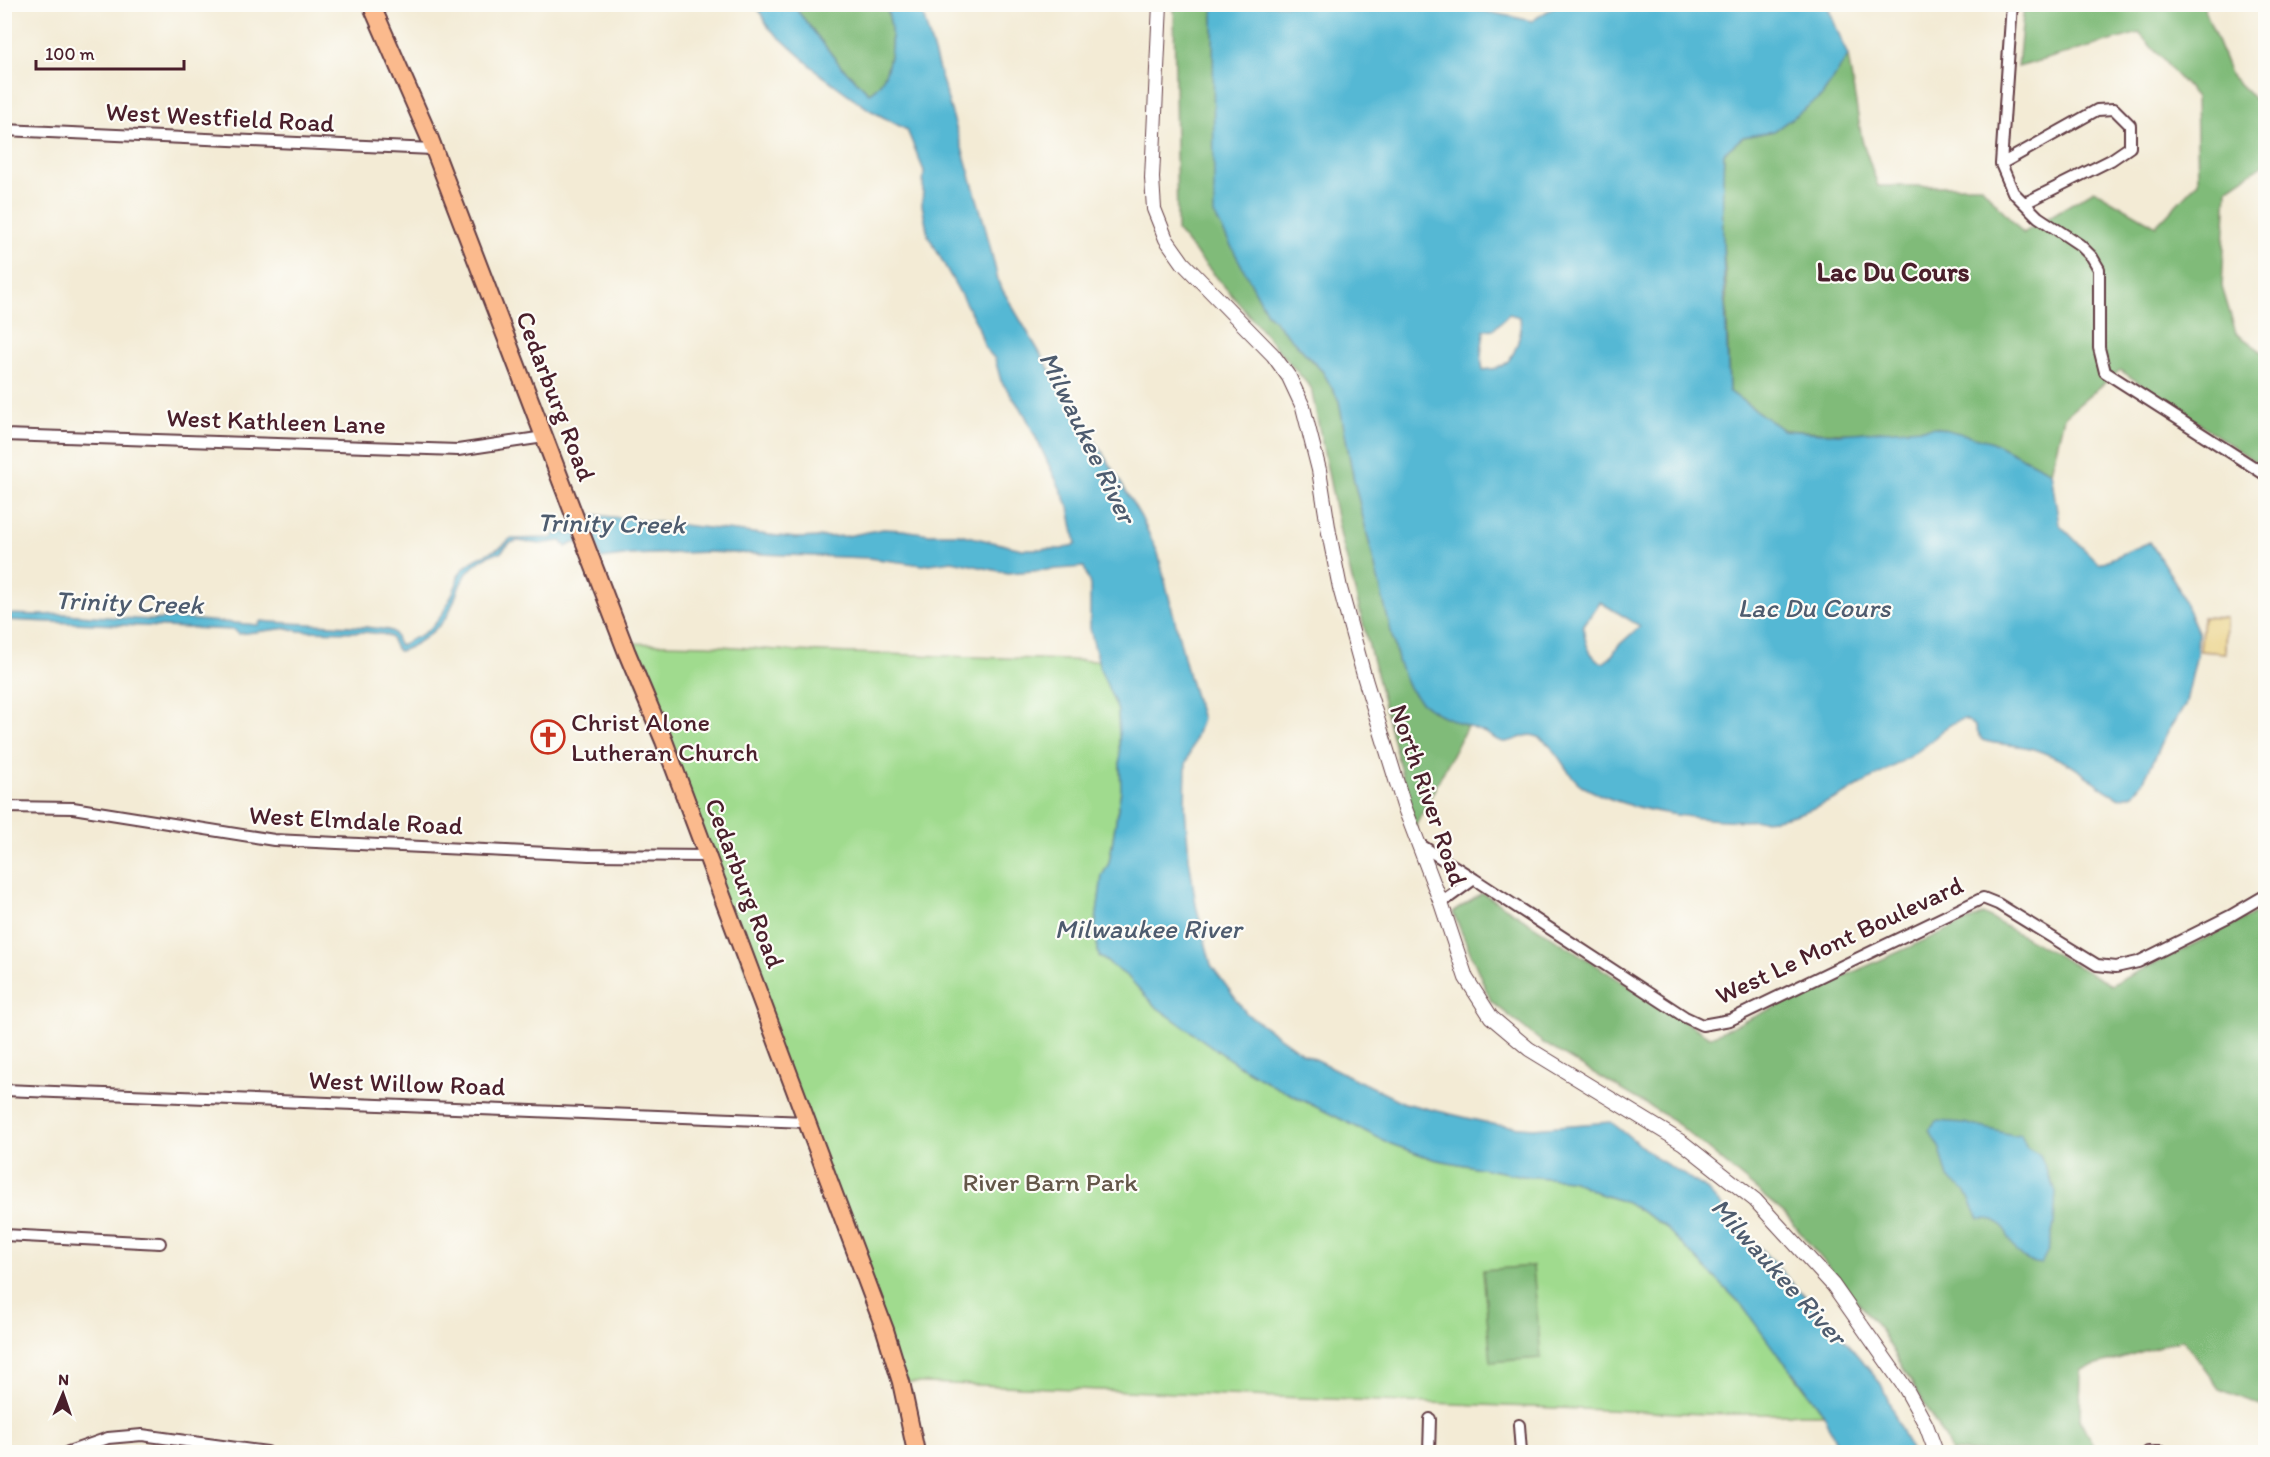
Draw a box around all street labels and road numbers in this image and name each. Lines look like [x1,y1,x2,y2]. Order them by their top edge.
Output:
street label: West Westfield Road [105,95,336,139]
street label: Cedarburg Road [509,307,603,485]
street label: West Kathleen Lane [166,401,386,441]
street label: North River Road [1383,700,1475,890]
street label: Cedarburg Road [698,794,792,972]
street label: West Elmdale Road [248,798,464,842]
street label: West Le Mont Boulevard [1710,869,1968,1011]
street label: West Willow Road [308,1064,506,1102]

